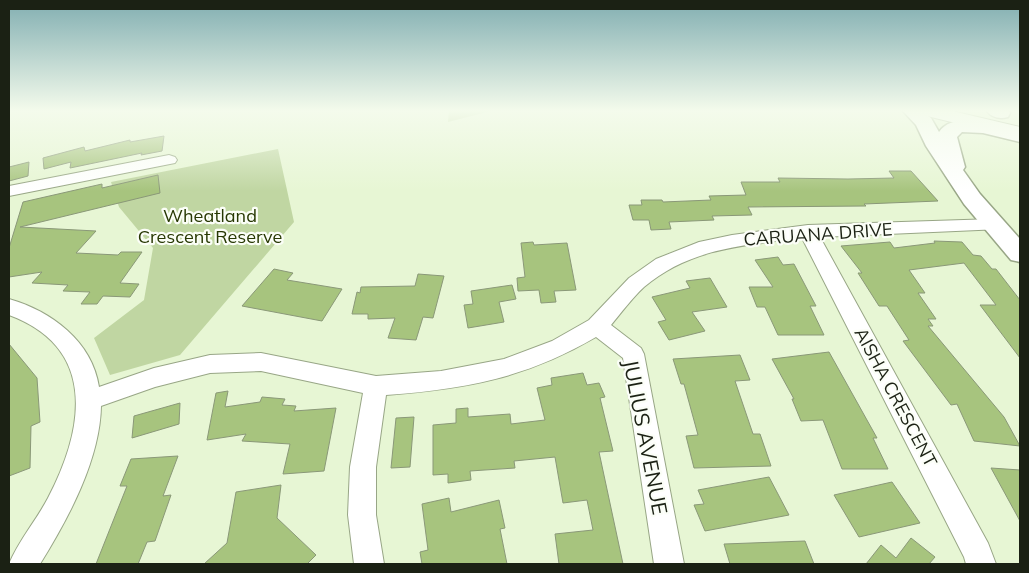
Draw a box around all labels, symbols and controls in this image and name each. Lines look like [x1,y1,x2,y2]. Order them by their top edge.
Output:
park label: Wheatland Crescent Reserve [138,204,282,248]
street label: CARUANA DRIVE [743,217,893,251]
street label: AISHA CRESCENT [850,323,942,471]
street label: JULIUS AVENUE [618,357,674,517]

